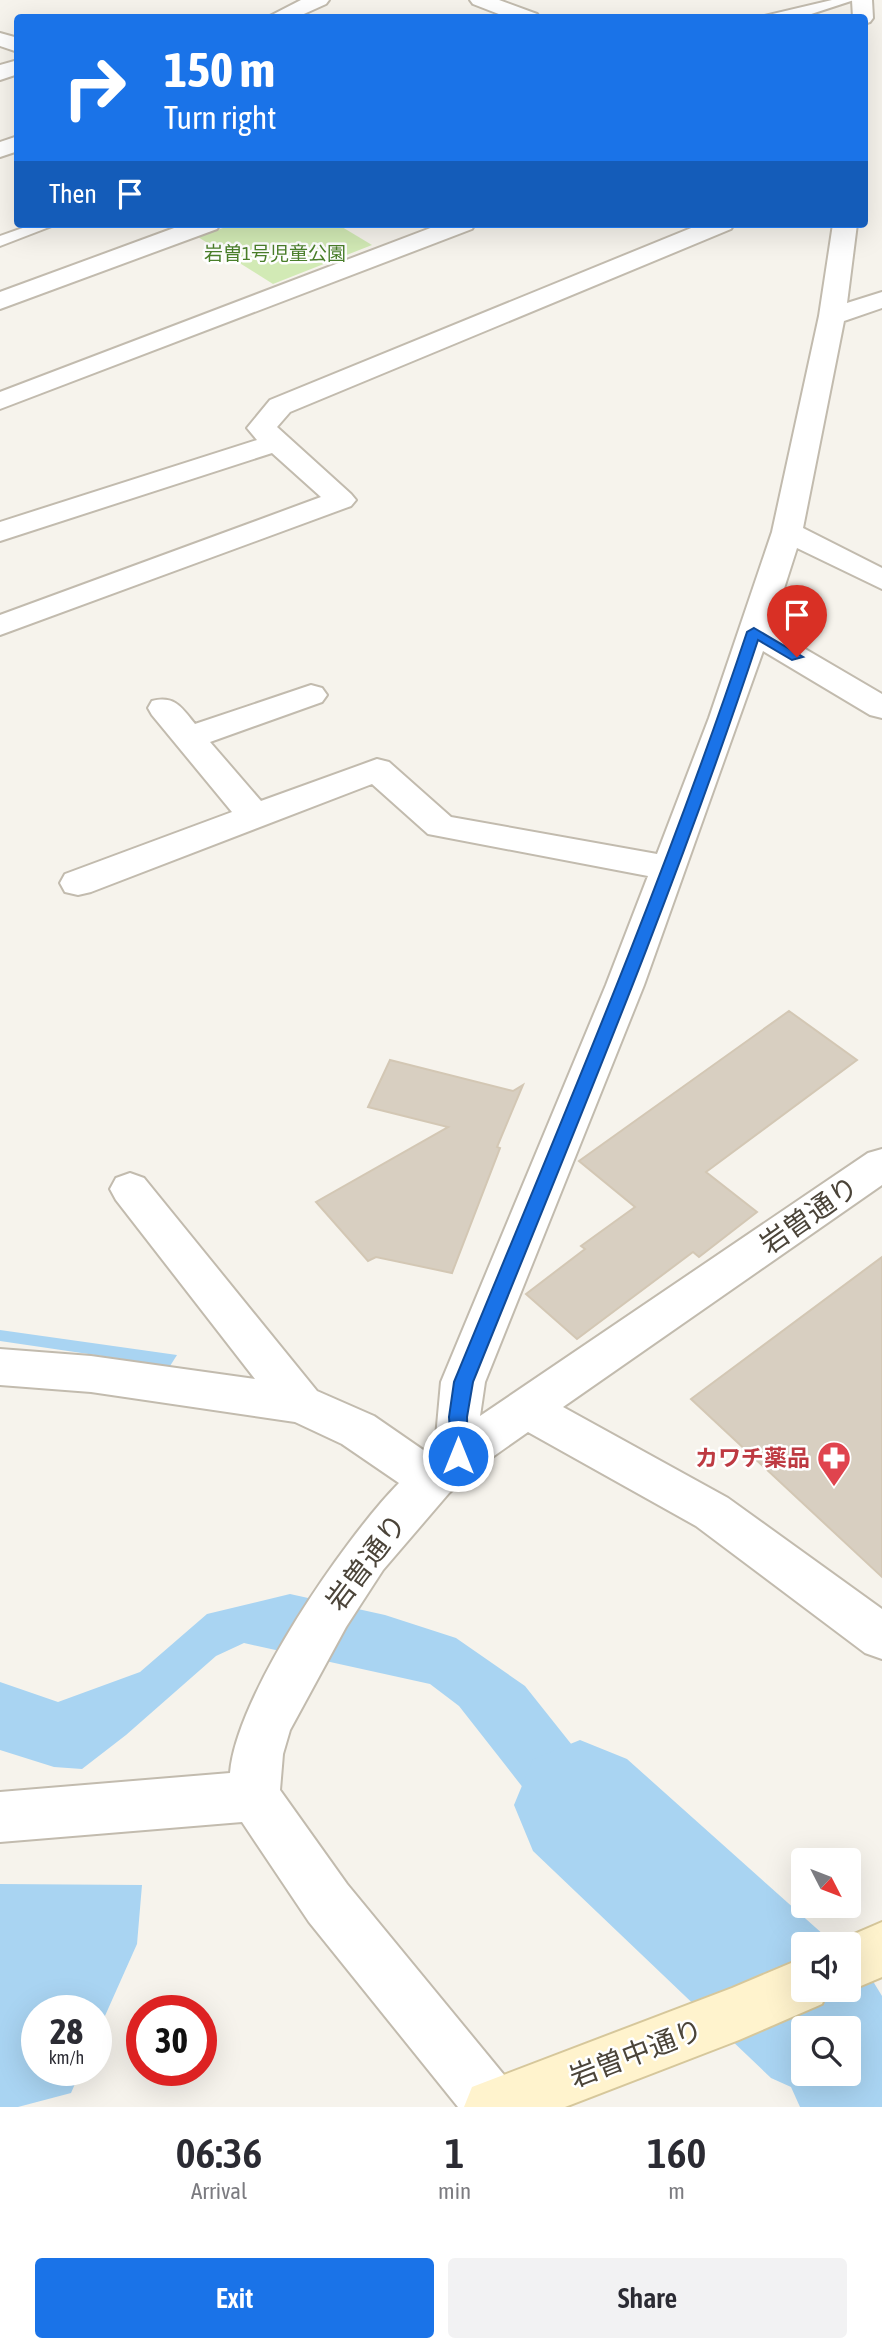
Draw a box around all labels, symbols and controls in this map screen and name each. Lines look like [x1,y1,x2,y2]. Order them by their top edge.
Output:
text: 150 m [164,41,275,97]
icon: right [49,42,140,133]
text: Turn right [164,99,277,136]
icon: arrive [111,175,149,213]
text: Then [49,179,97,209]
park label: 岩曽1号児童公園 [204,242,346,264]
pin [767,585,827,657]
icon: arrive [778,596,816,634]
street label: 岩曽通り [754,1170,864,1260]
position arrow [421,1419,495,1493]
pharmacy icon: カワチ薬品 [815,1439,853,1488]
place label: カワチ薬品 [695,1445,810,1471]
street label: 岩曽通り [320,1508,412,1616]
north arrow [791,1848,861,1918]
map controls [791,1848,861,2086]
button: sound [791,1932,861,2002]
speed limit sign: 30 [126,1995,217,2086]
text: 28 [50,2011,83,2051]
street label: 岩曽中通り [565,2013,707,2093]
button: search [791,2016,861,2086]
text: km/h [49,2047,84,2068]
text: 06:36 [176,2129,262,2177]
text: 1 [445,2129,464,2177]
text: 160 [647,2129,706,2177]
text: Arrival [191,2178,247,2204]
text: min [438,2178,471,2204]
text: m [668,2178,685,2204]
button: Exit [35,2258,434,2338]
button: Share [448,2258,847,2338]

